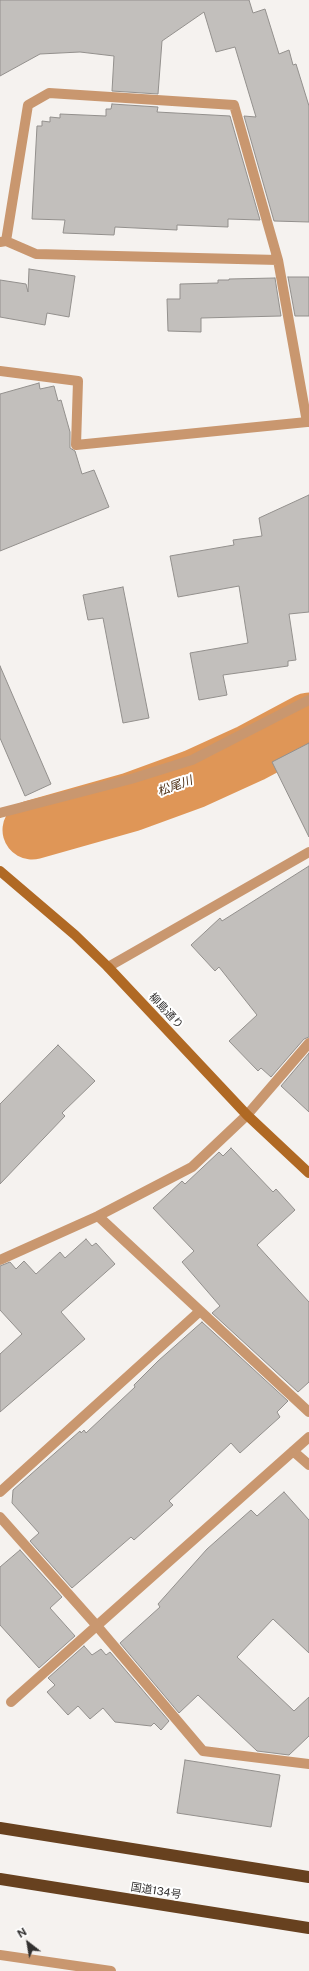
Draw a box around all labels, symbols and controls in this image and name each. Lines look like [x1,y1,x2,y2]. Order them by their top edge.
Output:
water label: 松尾川 [156,773,194,799]
street label: 柳島通り [146,990,186,1032]
street label: 国道134号 [130,1880,182,1902]
north arrow [8,1923,48,1963]
text: N [15,1925,29,1940]

